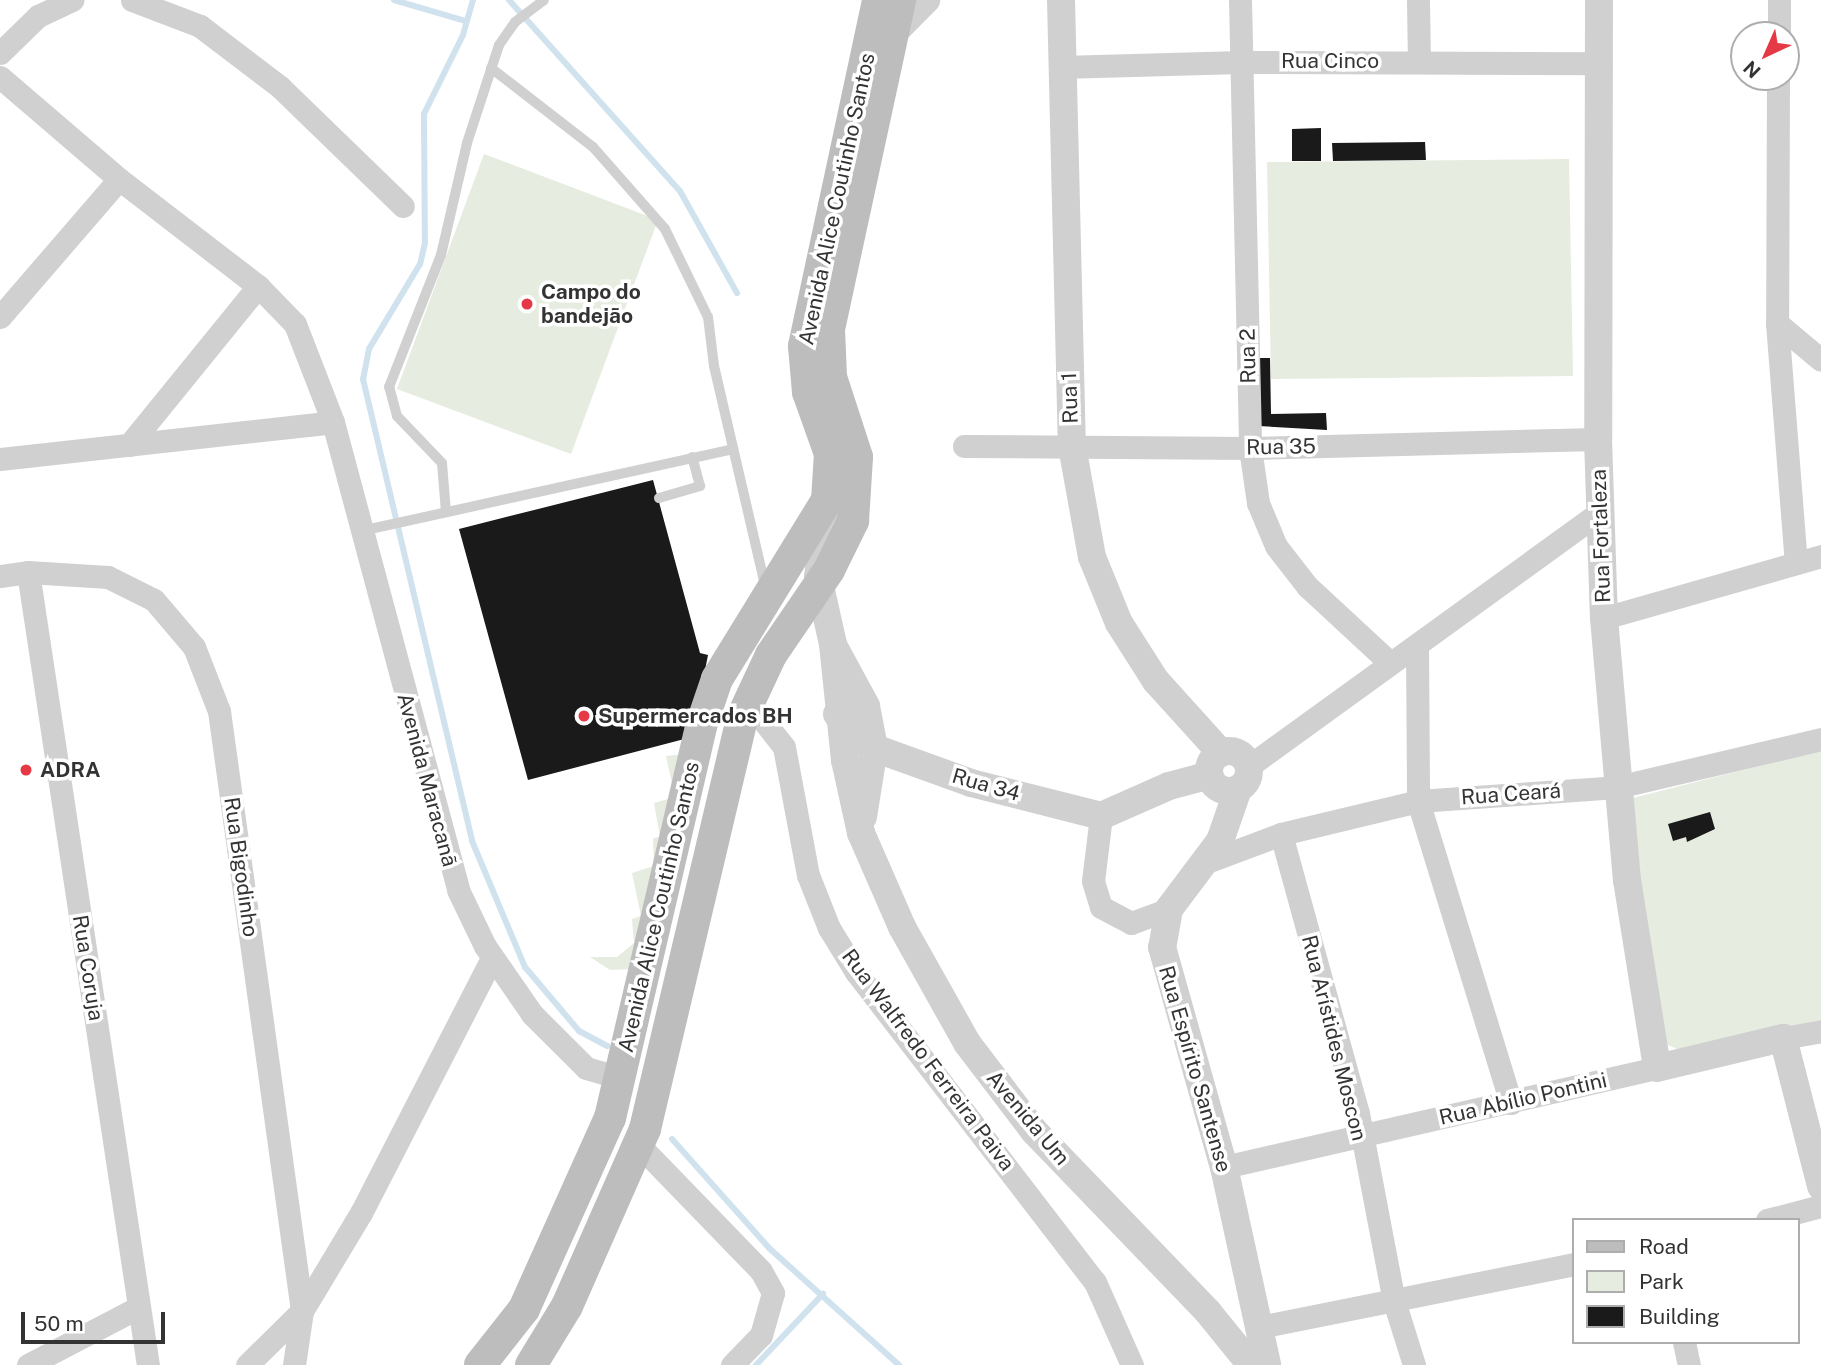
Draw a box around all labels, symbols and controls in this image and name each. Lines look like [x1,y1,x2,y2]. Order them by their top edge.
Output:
north arrow [1730,21,1800,91]
street label: Rua Cinco [1281,48,1379,74]
street label: Avenida Alice Coutinho Santos [794,51,880,347]
text: N [1739,57,1765,83]
place label: Campo do bandejão [541,279,641,329]
marker: Campo do bandejão [519,296,535,312]
street label: Rua 2 [1235,328,1261,384]
street label: Rua 1 [1057,372,1083,424]
street label: Rua 35 [1246,434,1316,460]
street label: Rua Fortaleza [1586,469,1616,603]
street label: Avenida Maracanã [392,690,462,870]
place label: Supermercados BH [598,703,793,729]
marker: Supermercados BH [576,708,592,724]
place label: ADRA [40,757,100,783]
street label: Avenida Alice Coutinho Santos [613,759,705,1055]
marker: ADRA [18,762,34,778]
street label: Rua 34 [949,763,1023,807]
street label: Rua Ceará [1460,778,1562,810]
street label: Rua Bigodinho [219,795,263,939]
street label: Rua Coruja [67,913,109,1023]
street label: Rua Arístides Moscon [1296,932,1372,1144]
street label: Rua Walfredo Ferreira Paiva [836,944,1020,1176]
street label: Rua Espírito Santense [1153,963,1237,1175]
street label: Avenida Um [981,1066,1075,1170]
street label: Rua Abílio Pontini [1437,1067,1609,1131]
legend [1573,1218,1800,1344]
text: Road [1639,1234,1689,1259]
text: Park [1639,1269,1684,1294]
scale bar [24,1298,168,1342]
text: Building [1639,1304,1720,1329]
text: 50 m [34,1311,84,1336]

